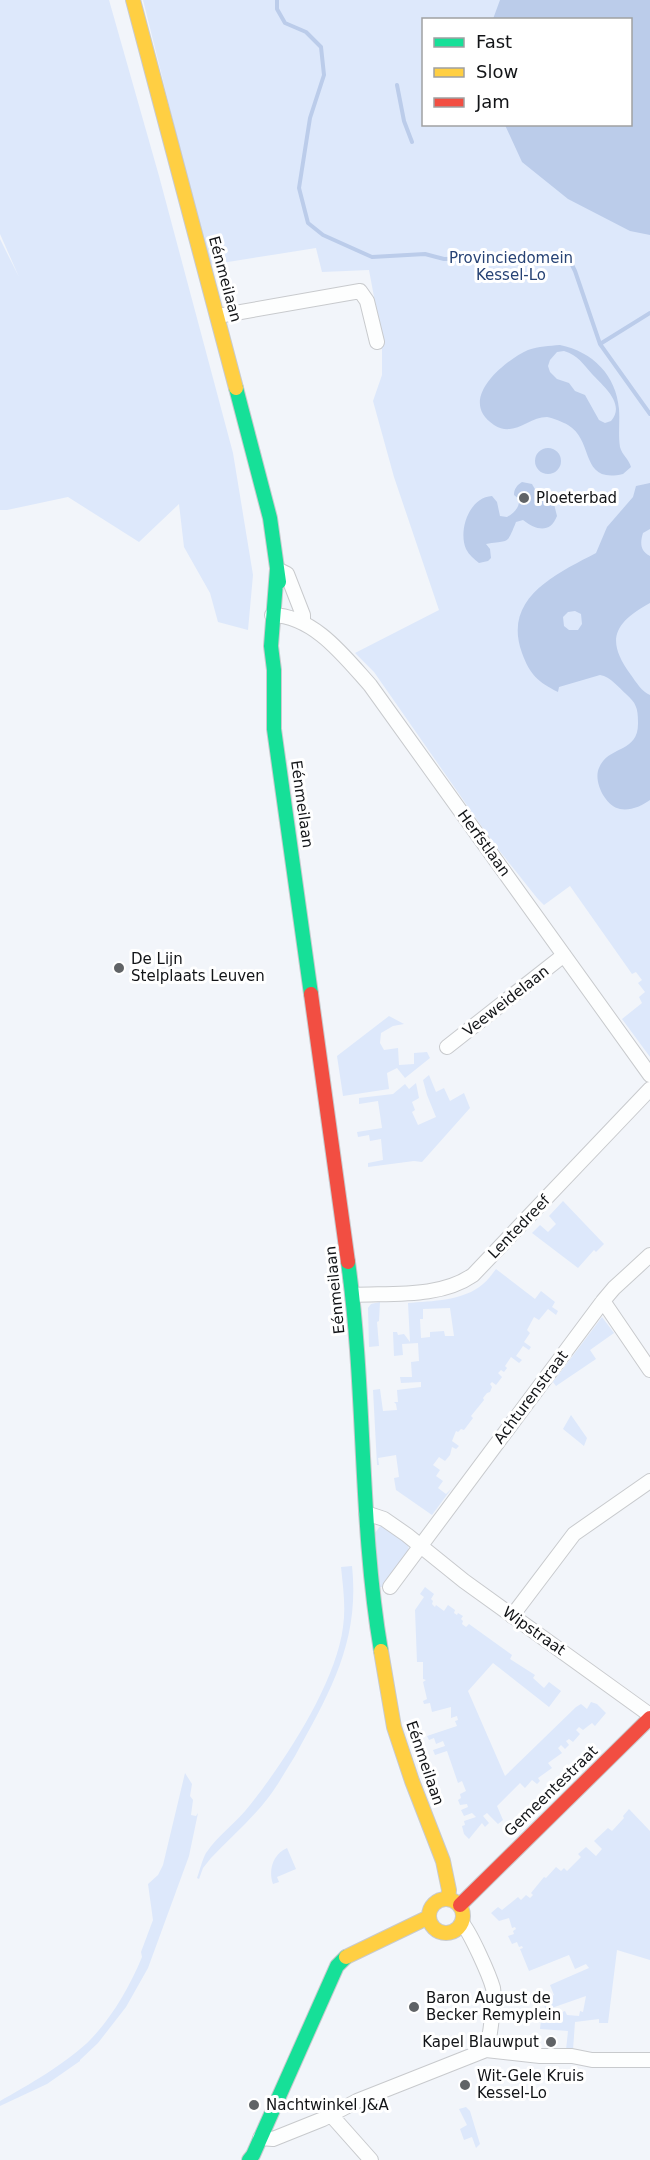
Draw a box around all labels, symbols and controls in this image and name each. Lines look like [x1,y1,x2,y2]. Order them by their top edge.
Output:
legend [422,18,632,126]
text: Fast [476,31,512,52]
text: Slow [476,61,518,82]
text: Jam [475,91,510,112]
street label: Eénmeilaan [205,234,245,324]
park label: Provinciedomein Kessel-Lo [449,249,573,284]
place label: Ploeterbad [536,489,617,507]
marker: Ploeterbad [517,491,531,505]
street label: Eénmeilaan [287,759,317,849]
street label: Herfstlaan [454,806,514,880]
place label: De Lijn Stelplaats Leuven [131,950,265,985]
marker: De Lijn Stelplaats Leuven [112,961,126,975]
street label: Veeweidelaan [459,962,553,1040]
street label: Lentedreef [484,1191,554,1262]
street label: Eénmeilaan [321,1245,349,1335]
street label: Achturenstraat [490,1347,572,1447]
street label: Wipstraat [499,1603,569,1659]
street label: Eénmeilaan [402,1718,448,1808]
street label: Gemeentestraat [501,1742,601,1840]
place label: Baron August de Becker Remyplein [426,1989,561,2024]
marker: Baron August de Becker Remyplein [407,2000,421,2014]
place label: Kapel Blauwput [422,2033,539,2051]
marker: Kapel Blauwput [544,2035,558,2049]
place label: Wit-Gele Kruis Kessel-Lo [477,2067,584,2102]
marker: Wit-Gele Kruis Kessel-Lo [458,2078,472,2092]
place label: Nachtwinkel J&A [266,2096,389,2114]
marker: Nachtwinkel J&A [247,2098,261,2112]

